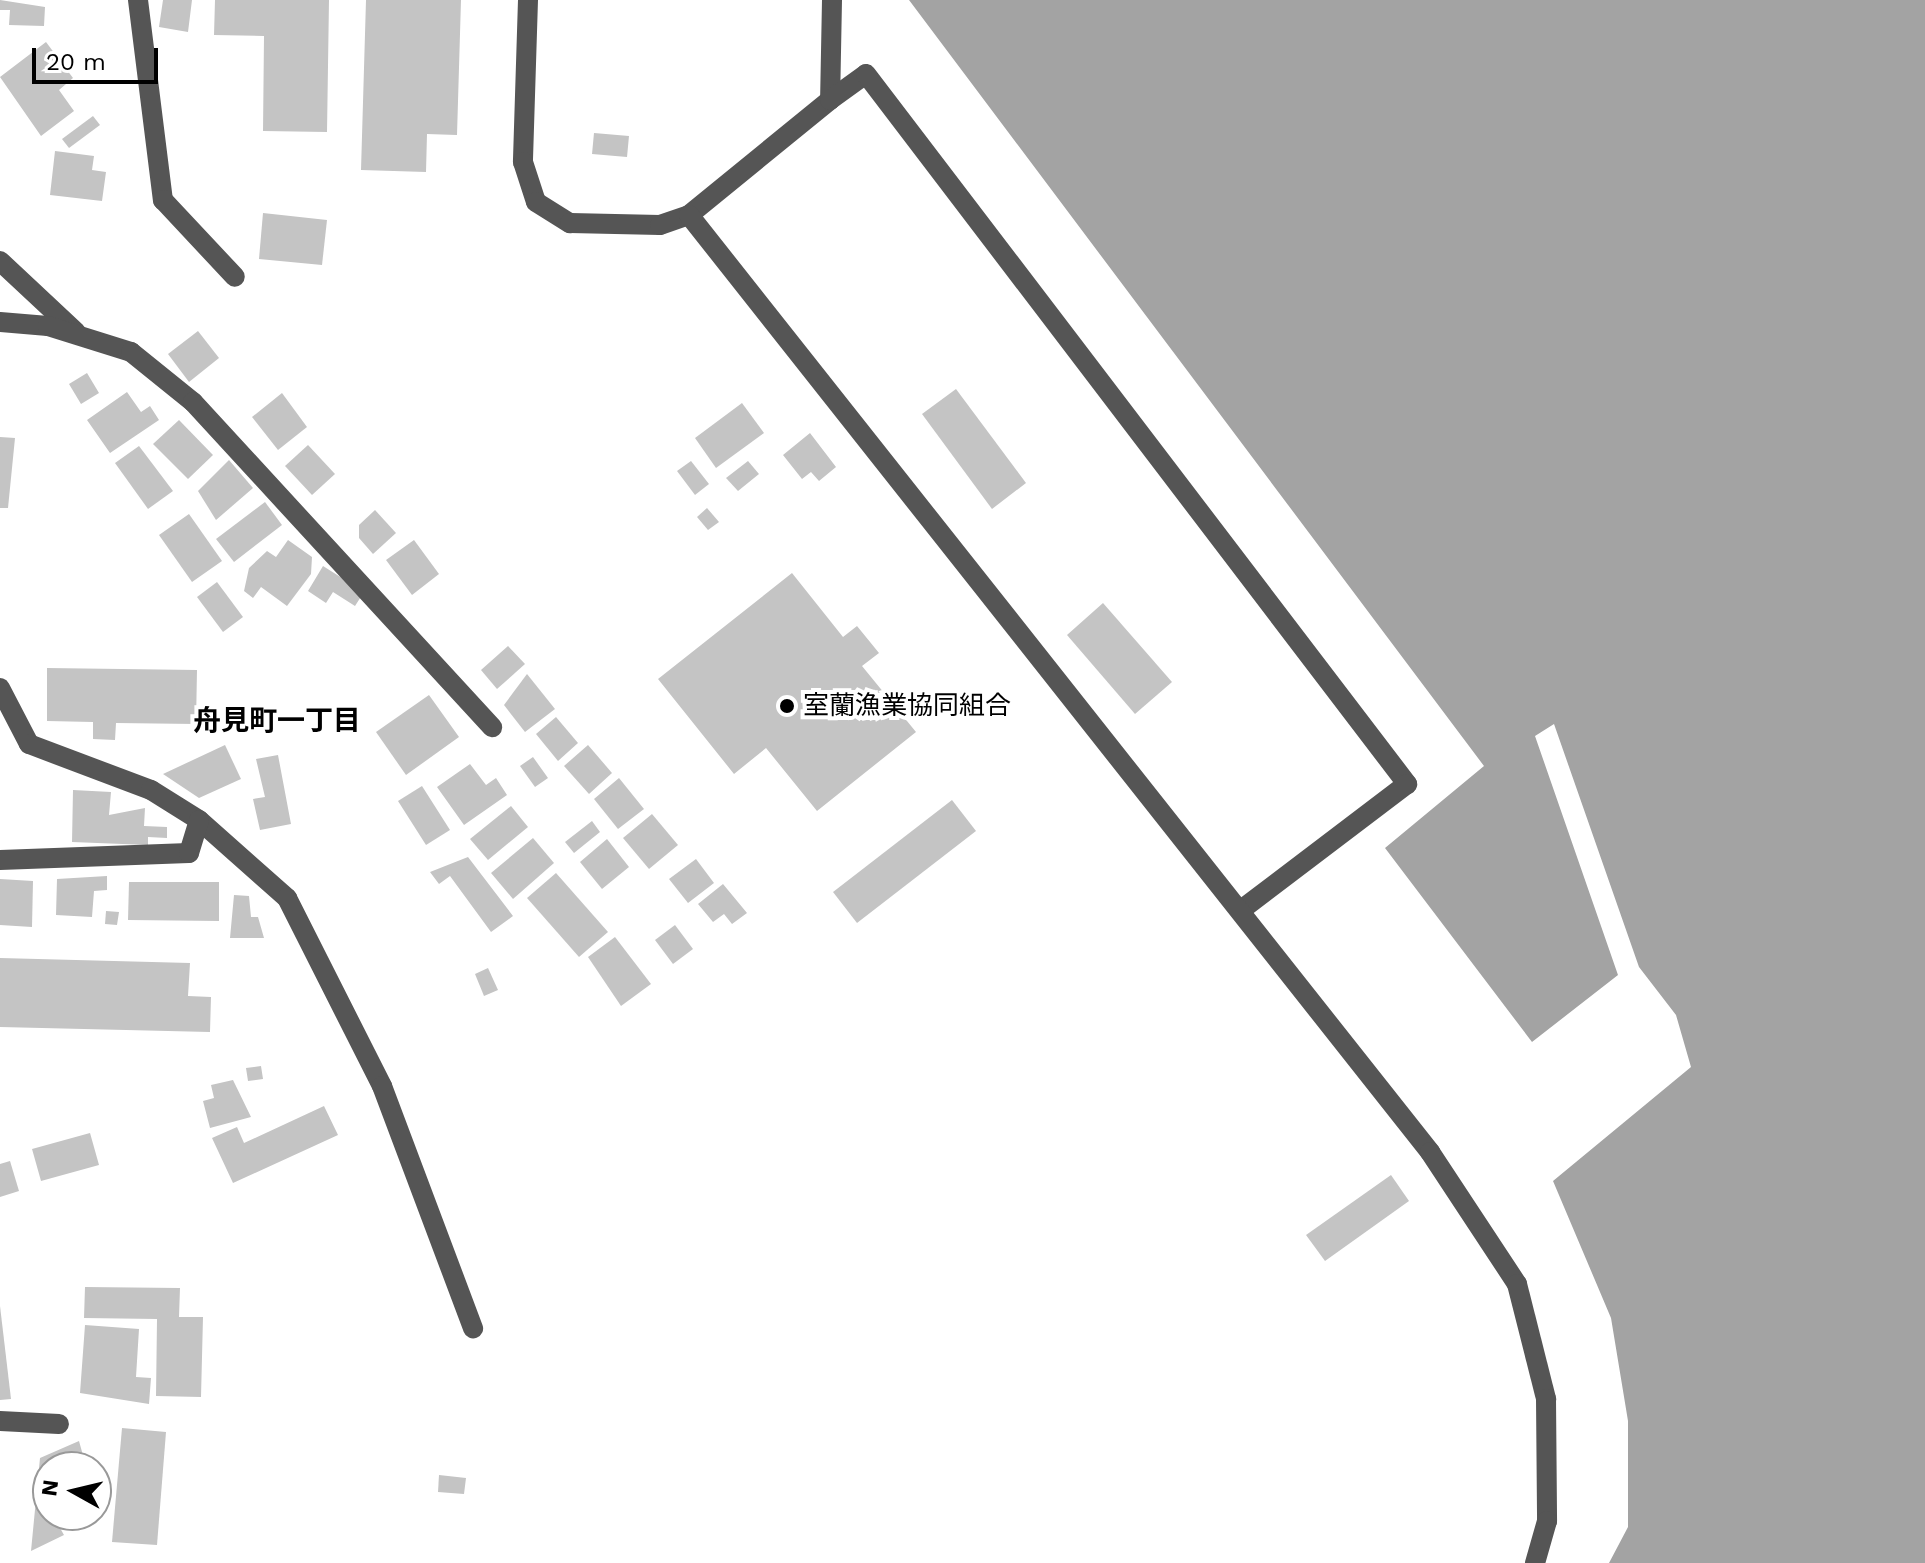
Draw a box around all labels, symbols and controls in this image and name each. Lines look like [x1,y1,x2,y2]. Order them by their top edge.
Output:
scale bar [36,32,162,82]
text: 20 m [46,48,106,76]
place label: 室蘭漁業協同組合 [803,690,1011,722]
marker: 室蘭漁業協同組合 [778,697,796,715]
district label: 舟見町一丁目 [193,704,361,738]
north arrow [32,1451,112,1531]
text: N [36,1478,63,1498]

